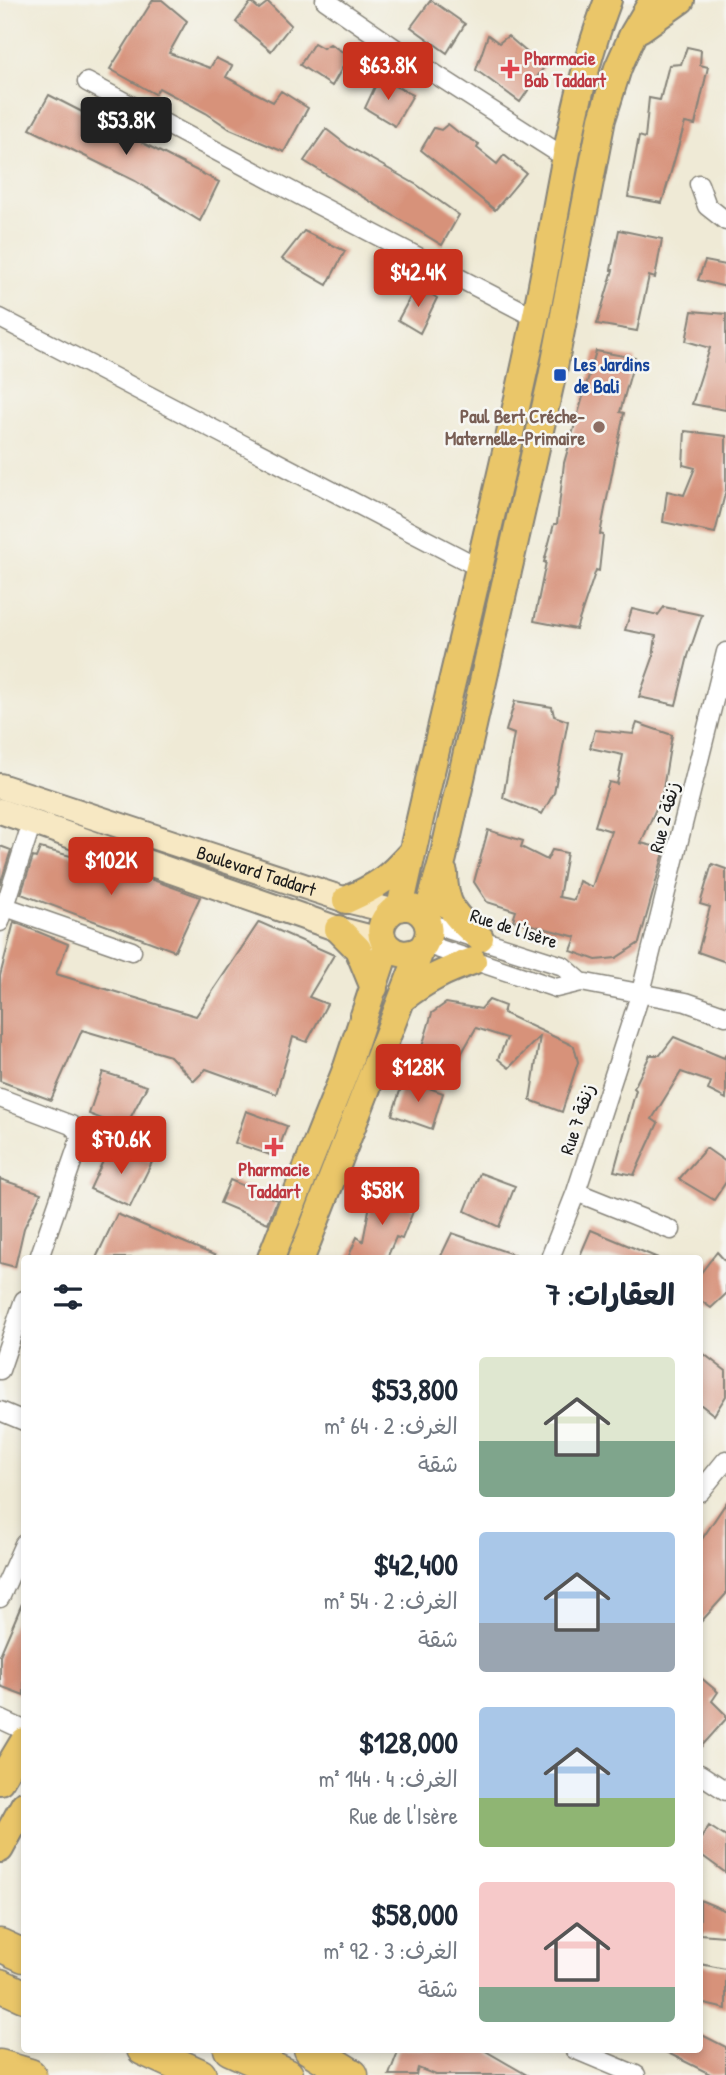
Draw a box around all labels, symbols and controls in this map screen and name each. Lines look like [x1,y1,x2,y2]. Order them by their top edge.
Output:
pin: $63.8K [331,42,445,102]
place label: Pharmacie Bab Taddart [524,45,607,93]
text: $63.8K [359,49,417,80]
marker: Pharmacie Bab Taddart [502,61,518,77]
pin: $53.8K [69,97,183,157]
text: $53.8K [97,104,155,135]
pin: $42.4K [361,250,475,309]
text: $42.4K [390,256,446,287]
place label: Les Jardins de Bali [574,351,650,399]
marker: Les Jardins de Bali [552,367,568,383]
place label: Paul Bert Créche- Maternelle-Primaire [445,403,585,451]
marker: Paul Bert Créche- Maternelle-Primaire [591,419,607,435]
street label: Rue 2 زنقة [643,779,685,855]
pin: $102K [62,838,160,897]
street label: Boulevard Taddart [193,839,320,902]
text: $102K [84,844,138,875]
street label: Rue de l'Isère [467,902,561,954]
pin: $128K [369,1044,467,1104]
text: $128K [392,1051,444,1082]
street label: Rue 7 زنقة [553,1080,601,1158]
pin: $70.6K [64,1116,178,1176]
text: $70.6K [91,1123,151,1154]
marker: Pharmacie Taddart [266,1139,282,1155]
place label: Pharmacie Taddart [238,1156,310,1204]
pin: $58K [341,1168,423,1227]
text: $58K [360,1174,404,1205]
text: العقارات: 7 [546,1274,675,1314]
icon: filters [49,1278,87,1316]
text: $53,800 [371,1369,458,1409]
icon: home [535,1385,619,1469]
text: الغرف: 2 · 64 m² [324,1410,458,1441]
text: شقة [418,1448,458,1479]
text: $42,400 [373,1544,458,1584]
icon: home [535,1560,619,1644]
text: الغرف: 2 · 54 m² [324,1585,458,1616]
text: شقة [418,1623,458,1654]
text: $128,000 [358,1722,458,1762]
icon: home [535,1735,619,1819]
text: الغرف: 4 · 144 m² [319,1763,458,1794]
text: Rue de l'Isère [349,1800,458,1831]
text: $58,000 [371,1894,458,1934]
icon: home [535,1910,619,1994]
text: الغرف: 3 · 92 m² [323,1935,458,1966]
text: شقة [418,1973,458,2004]

